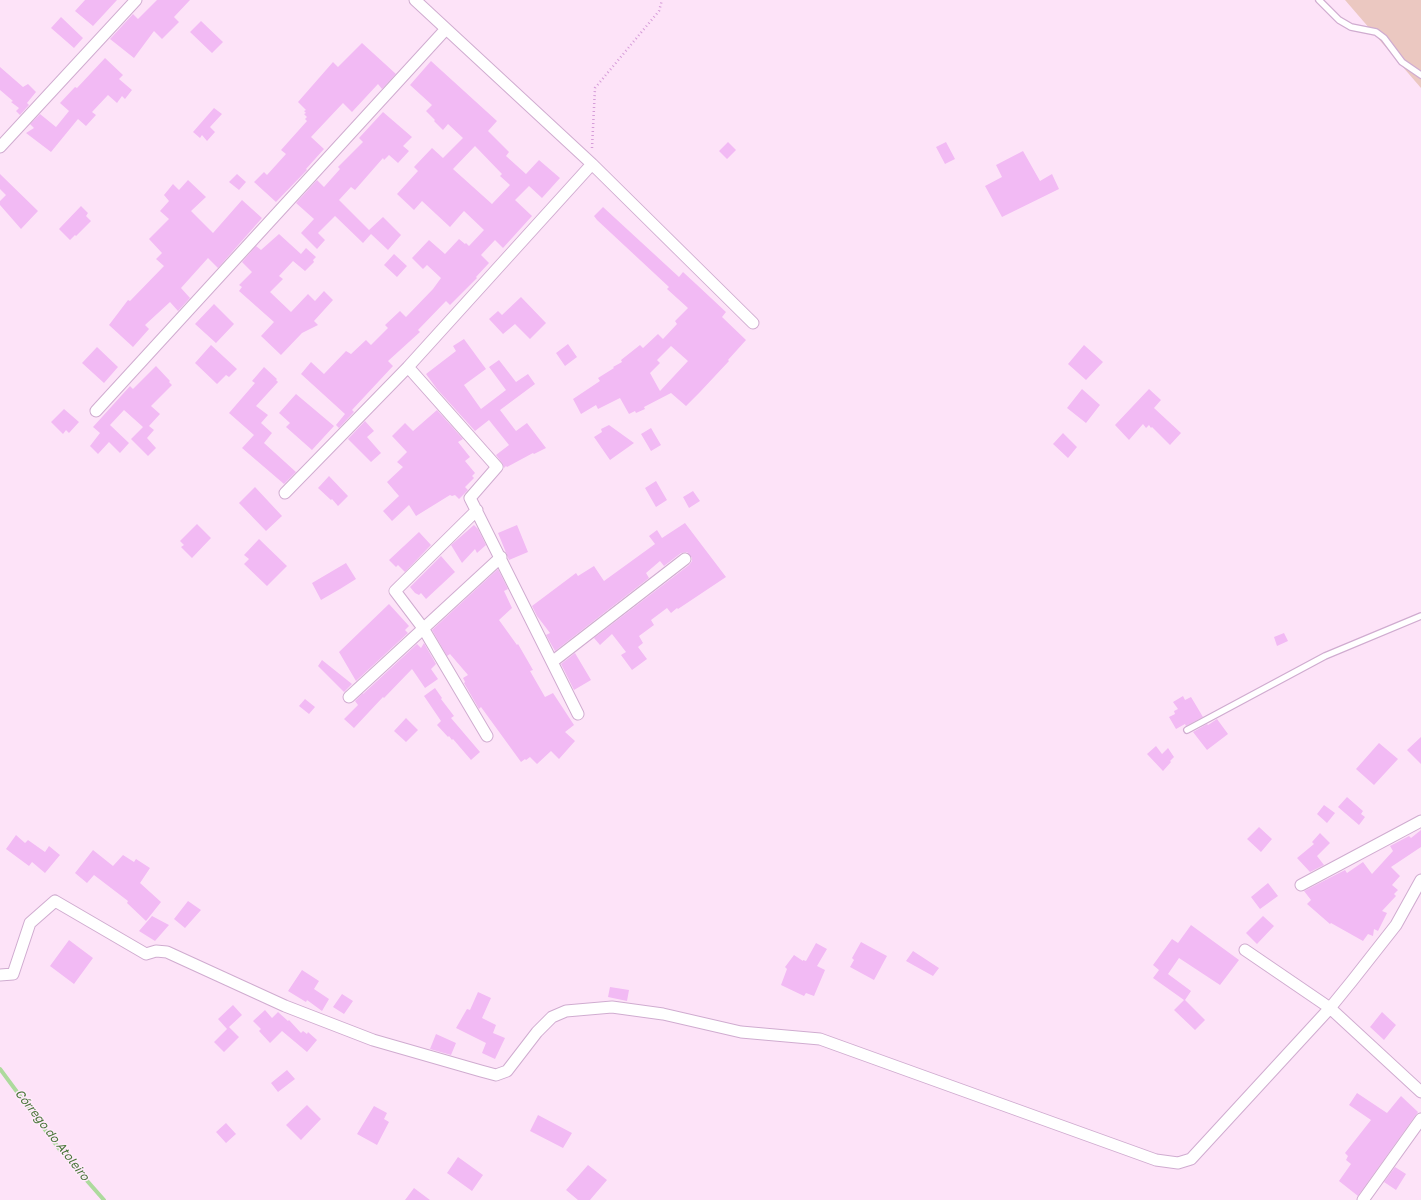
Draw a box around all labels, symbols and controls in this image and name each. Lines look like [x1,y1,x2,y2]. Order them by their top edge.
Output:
water label: Córrego do Atoleiro [12,1086,92,1184]

